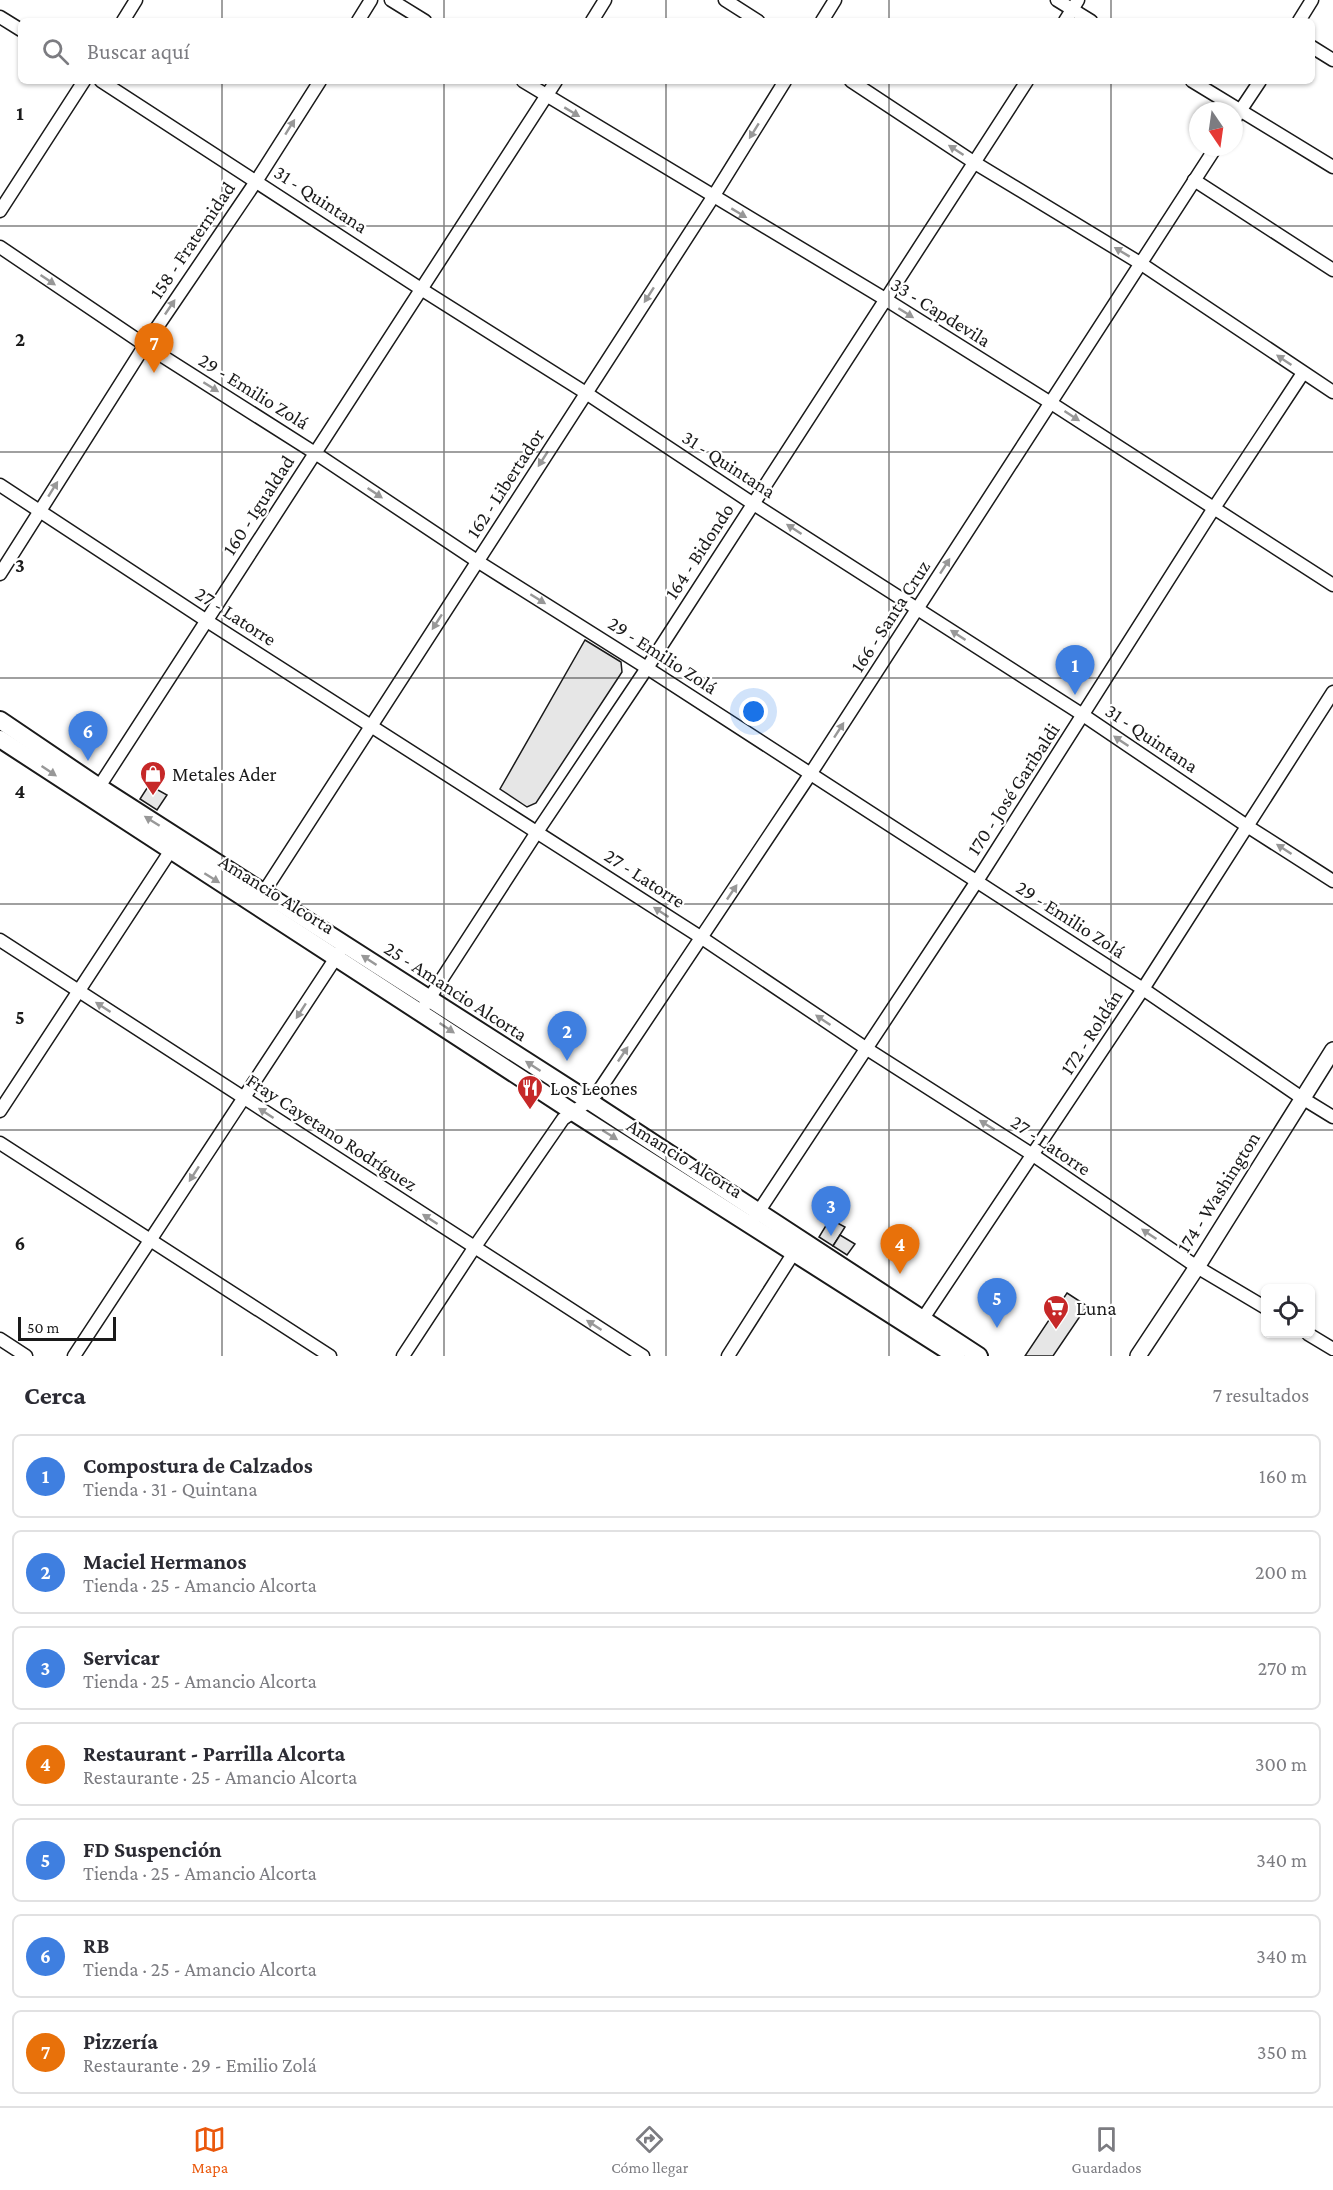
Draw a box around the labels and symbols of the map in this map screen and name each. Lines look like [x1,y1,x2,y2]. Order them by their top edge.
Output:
text: 1 [16,102,24,124]
north arrow [1189,102,1243,156]
one-way arrow [564,106,581,117]
one-way arrow [284,120,296,136]
one-way arrow [749,123,760,139]
one-way arrow [948,144,964,155]
street label: 31 - Quintana [270,161,372,237]
street label: 158 - Fraternidad [145,177,239,303]
one-way arrow [731,207,747,218]
one-way arrow [1114,246,1130,257]
street label: 33 - Capdevila [887,273,995,352]
one-way arrow [40,274,56,286]
one-way arrow [644,287,655,303]
one-way arrow [164,299,175,315]
one-way arrow [898,307,914,318]
pin: 7 [134,324,174,373]
text: 2 [15,328,25,350]
street label: 29 - Emilio Zolá [195,348,313,434]
one-way arrow [1276,355,1292,366]
one-way arrow [203,381,219,392]
one-way arrow [1064,411,1080,422]
street label: 162 - Libertador [462,424,548,542]
street label: 31 - Quintana [678,426,780,502]
street label: 160 - Igualdad [218,451,299,559]
one-way arrow [538,451,549,467]
one-way arrow [48,481,59,497]
one-way arrow [367,487,383,498]
street label: 164 - Bidondo [660,499,738,603]
one-way arrow [786,524,802,535]
text: 3 [15,554,25,576]
street label: 166 - Santa Cruz [846,556,934,676]
one-way arrow [939,558,950,574]
street label: 27 - Latorre [192,582,281,650]
one-way arrow [530,594,547,605]
street label: 29 - Emilio Zolá [604,612,722,698]
one-way arrow [432,614,443,631]
one-way arrow [950,629,966,640]
pin: 1 [1056,646,1094,695]
your location [739,697,768,726]
street label: 31 - Quintana [1102,699,1202,777]
pin: 6 [68,712,107,761]
street label: 170 - José Garibaldi [962,719,1065,860]
one-way arrow [834,721,845,738]
one-way arrow [1114,735,1130,747]
shop icon: Metales Ader [138,759,168,797]
place label: Metales Ader [172,763,277,785]
one-way arrow [40,765,56,777]
text: 4 [15,780,26,802]
one-way arrow [144,816,160,827]
street label: 27 - Latorre [601,844,690,912]
one-way arrow [1276,844,1292,855]
street label: Amancio Alcorta [215,850,339,938]
one-way arrow [204,872,220,883]
street label: 29 - Emilio Zolá [1012,876,1130,962]
one-way arrow [726,885,738,901]
one-way arrow [653,906,669,918]
street label: 25 - Amancio Alcorta [380,937,532,1045]
one-way arrow [361,955,377,966]
street label: 172 - Roldán [1055,985,1127,1079]
one-way arrow [95,1001,111,1013]
one-way arrow [296,1003,307,1019]
text: 5 [15,1006,25,1028]
pin: 2 [548,1012,586,1061]
one-way arrow [815,1015,831,1026]
one-way arrow [439,1022,455,1033]
one-way arrow [618,1046,629,1063]
one-way arrow [525,1060,541,1071]
street label: Fray Cayetano Rodríguez [242,1069,421,1196]
restaurant icon: Los Leones [515,1073,545,1111]
place label: Los Leones [550,1077,638,1099]
one-way arrow [259,1107,275,1119]
street label: 27 - Latorre [1007,1110,1095,1180]
street label: Amancio Alcorta [623,1114,747,1202]
one-way arrow [979,1120,995,1131]
street label: 174 - Washington [1172,1127,1265,1257]
one-way arrow [602,1129,618,1140]
one-way arrow [189,1166,200,1182]
pin: 3 [812,1186,850,1236]
one-way arrow [422,1214,438,1225]
pin: 4 [880,1224,920,1274]
one-way arrow [1141,1228,1157,1240]
text: 6 [15,1232,25,1254]
pin: 5 [978,1278,1016,1328]
supermarket icon: Luna [1041,1293,1071,1331]
place label: Luna [1076,1297,1116,1319]
scale bar [18,1314,116,1342]
one-way arrow [586,1319,602,1330]

